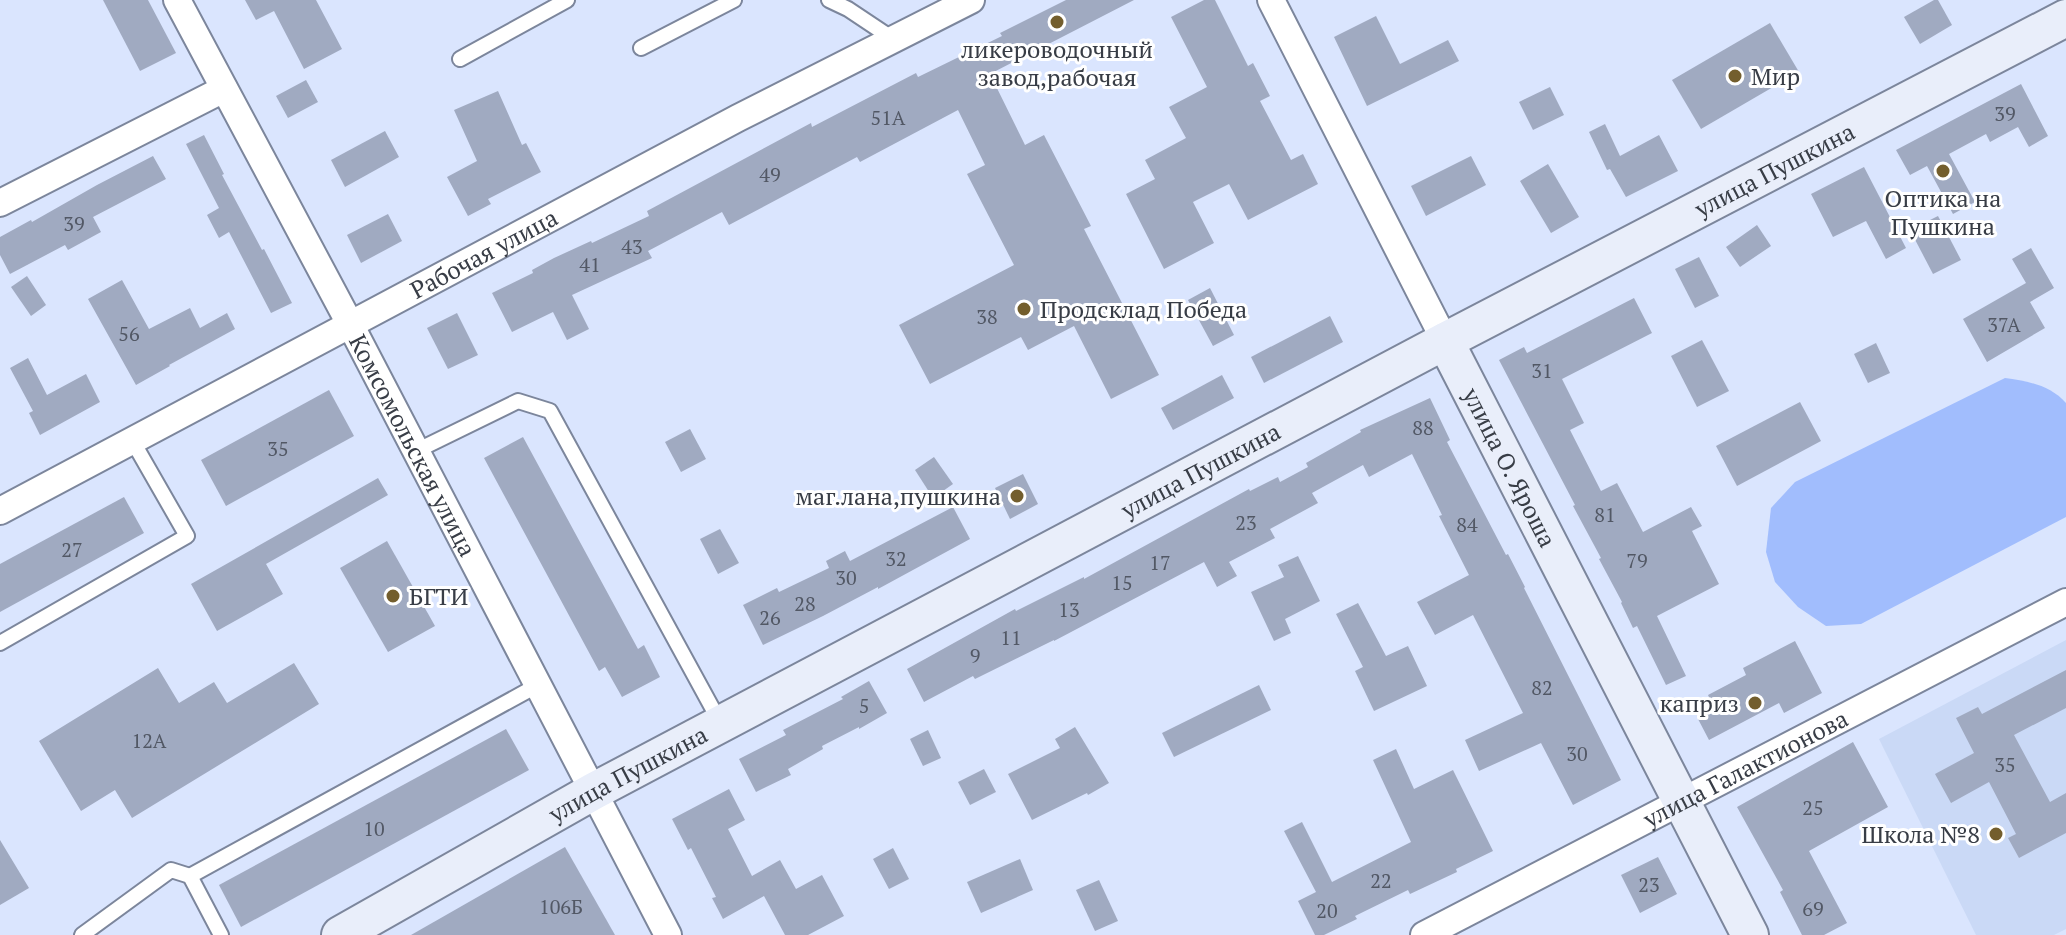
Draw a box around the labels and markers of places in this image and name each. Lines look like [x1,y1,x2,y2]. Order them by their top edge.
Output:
marker: ликероводочный завод,рабочая [1048,13,1066,31]
place label: ликероводочный завод,рабочая [961,33,1153,93]
place label: Мир [1751,60,1800,92]
marker: Мир [1726,67,1744,85]
marker: Оптика на Пушкина [1934,162,1952,180]
place label: Оптика на Пушкина [1885,182,2001,242]
place label: Продсклад Победа [1040,293,1247,325]
marker: Продсклад Победа [1015,300,1033,318]
place label: маг.лана,пушкина [796,480,1001,512]
marker: маг.лана,пушкина [1008,487,1026,505]
place label: БГТИ [409,580,468,612]
marker: БГТИ [384,587,402,605]
place label: каприз [1660,687,1739,719]
marker: каприз [1746,694,1764,712]
place label: Школа №8 [1861,818,1980,850]
marker: Школа №8 [1987,825,2005,843]

